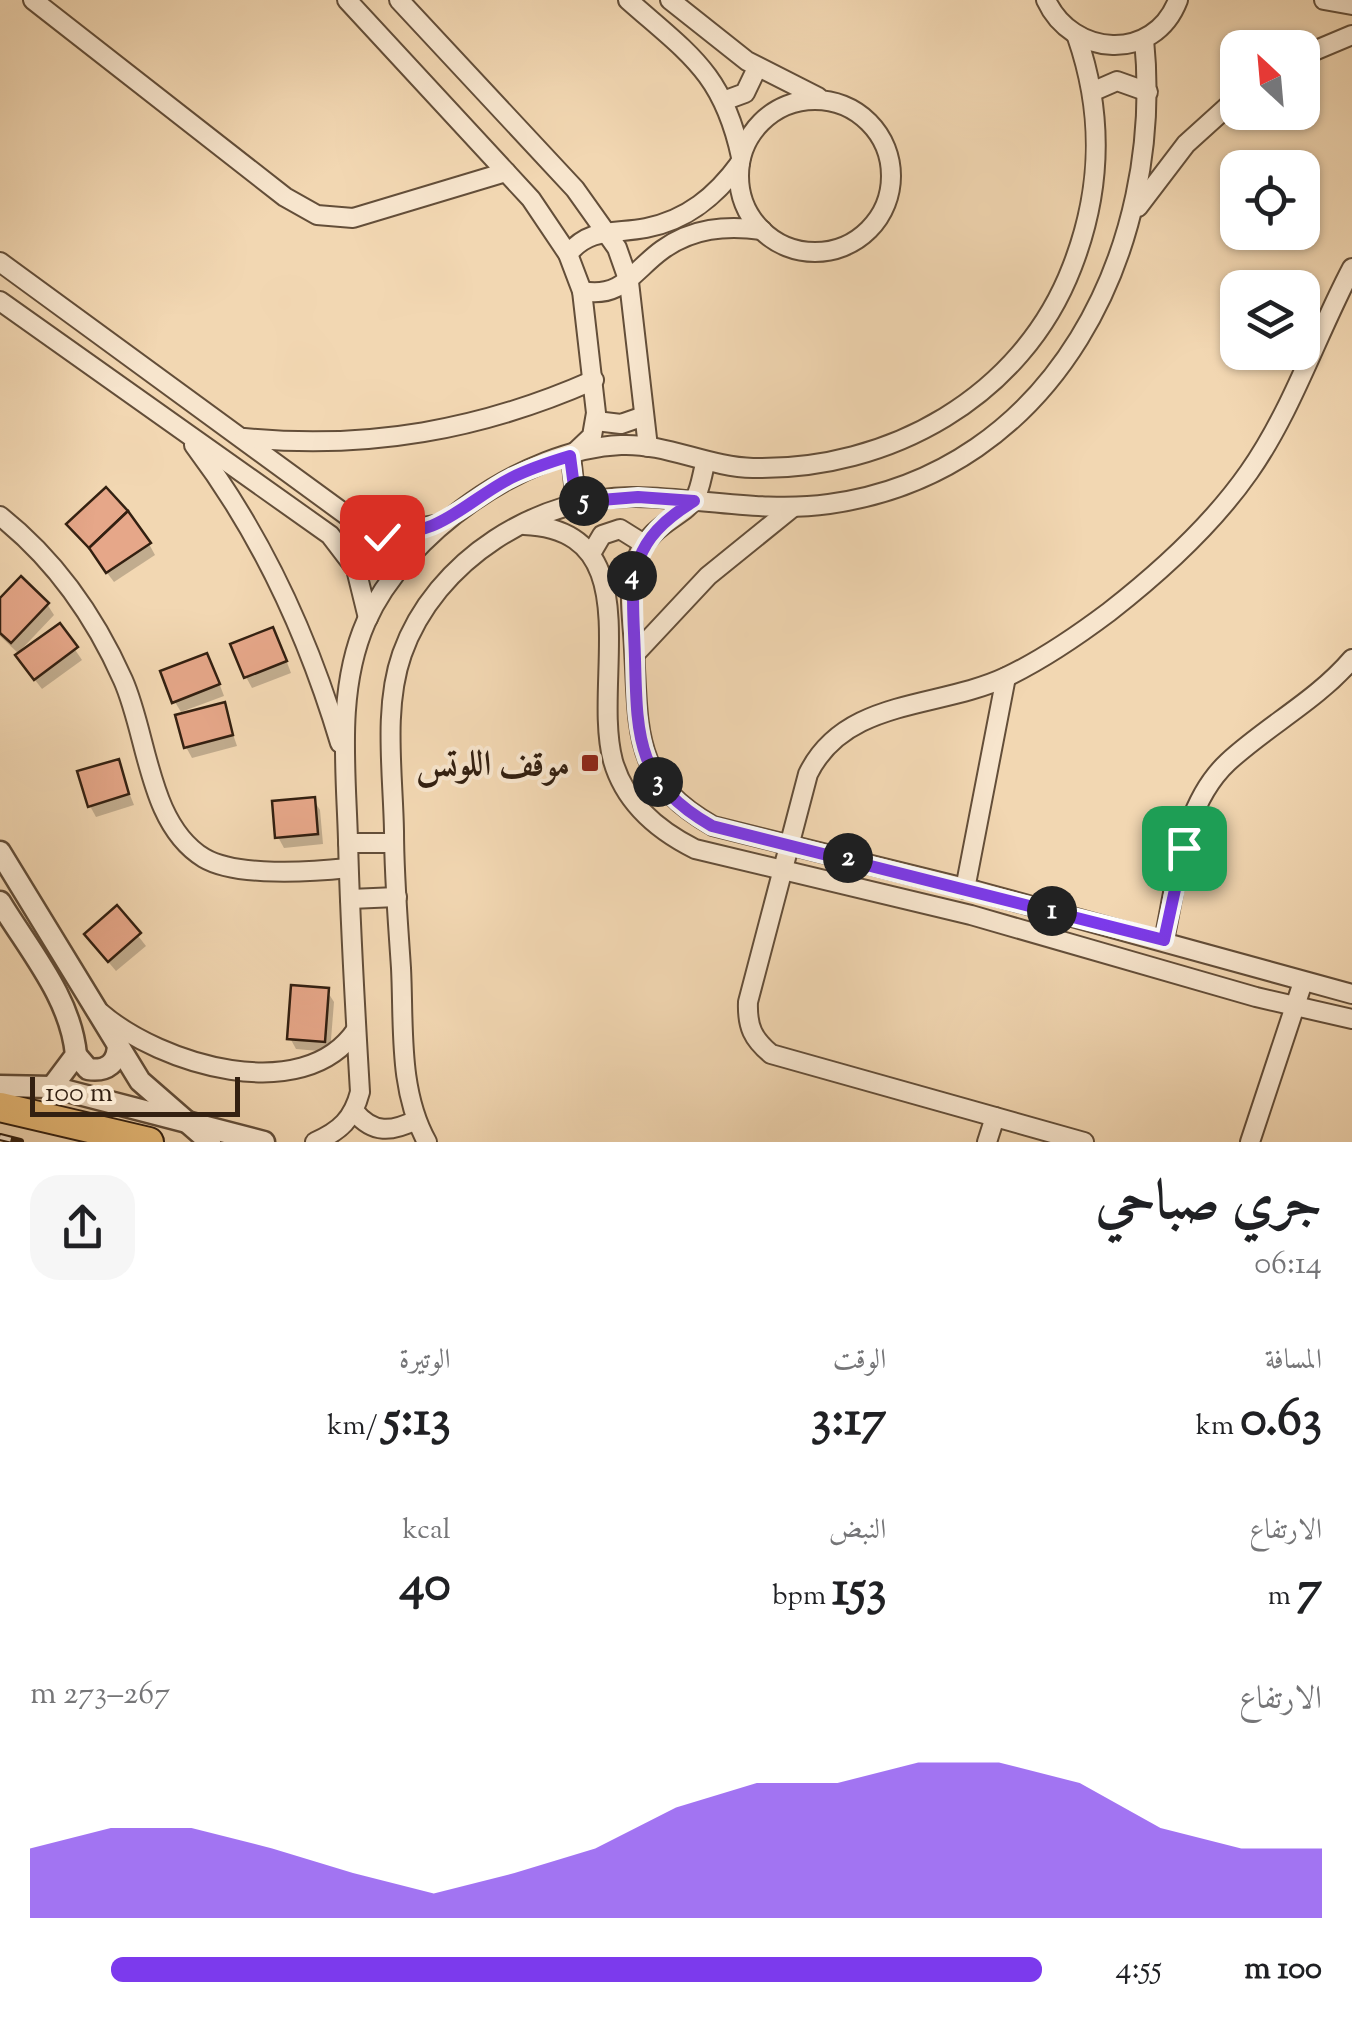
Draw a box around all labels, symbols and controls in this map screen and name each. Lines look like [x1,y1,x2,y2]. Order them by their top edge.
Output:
north arrow [1220,30,1320,130]
map controls [1220,30,1320,370]
button: locate [1220,150,1320,250]
button: layers [1220,270,1320,370]
pin: 5 [559,476,609,526]
text: 5 [579,481,589,521]
pin [340,495,425,580]
icon: check [355,510,410,565]
pin: 4 [607,551,657,601]
text: 4 [625,556,639,596]
place label: موقف اللوتس [416,741,570,792]
marker: موقف اللوتس [579,752,601,774]
pin: 3 [633,757,683,807]
text: 3 [652,762,664,802]
pin [1142,806,1227,891]
icon: arrive [1157,821,1212,876]
pin: 2 [823,833,873,883]
text: 2 [841,838,855,878]
pin: 1 [1027,886,1077,936]
text: 1 [1047,891,1057,931]
scale bar [30,1072,240,1116]
text: 100 m [45,1074,113,1114]
text: جري صباحي [1096,1165,1322,1244]
button: share [30,1175,135,1280]
text: 06:14 [1254,1242,1322,1288]
text: الوتيرة [399,1341,451,1381]
text: الوقت [833,1341,886,1381]
text: المسافة [1265,1341,1322,1381]
text: 5:13 [383,1386,451,1458]
text: 3:17 [811,1386,886,1458]
text: 0.63 [1240,1386,1322,1458]
text: /km [327,1407,383,1447]
text: km [1196,1407,1240,1447]
text: kcal [403,1511,451,1551]
text: النبض [829,1511,886,1551]
text: الارتفاع [1249,1511,1322,1551]
text: 40 [399,1551,451,1623]
text: 153 [832,1556,886,1628]
text: 7 [1297,1556,1322,1628]
text: bpm [772,1577,832,1617]
text: m [1268,1577,1297,1617]
text: 267–273 m [30,1672,170,1718]
text: الارتفاع [1239,1677,1322,1723]
text: 4:55 [1115,1947,1162,1993]
text: 100 m [1244,1947,1322,1993]

